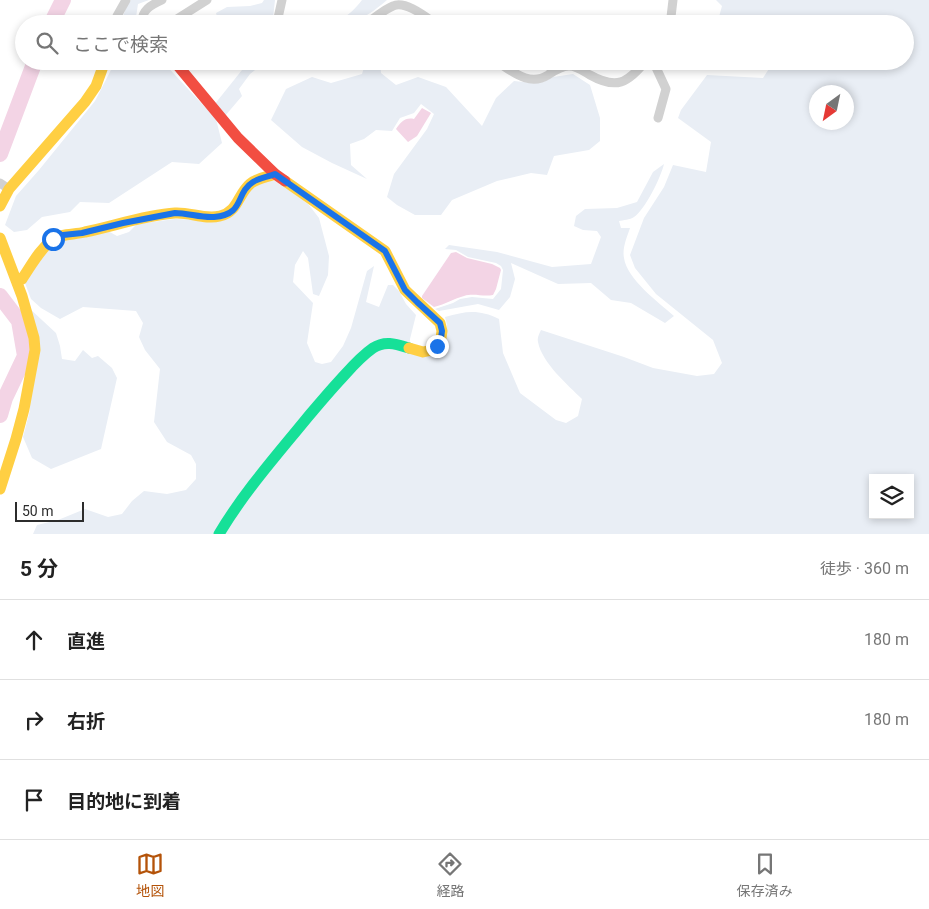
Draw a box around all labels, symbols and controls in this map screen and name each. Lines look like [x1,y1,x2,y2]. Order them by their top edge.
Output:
search box [15,15,914,70]
icon: search [33,29,61,57]
text: ここで検索 [73,33,168,56]
north arrow [809,85,854,130]
route start [42,228,65,251]
route end [426,335,449,358]
map controls [869,474,914,519]
button: layers [869,474,914,519]
scale bar [15,499,84,522]
text: 50 m [22,503,54,519]
text: 5 分 [20,557,58,581]
text: 徒歩 · 360 m [820,559,909,578]
icon: ahead [20,626,48,654]
text: 直進 [67,630,105,653]
text: 180 m [864,630,909,649]
icon: right [20,706,48,734]
text: 右折 [67,710,105,733]
text: 180 m [864,710,909,729]
icon: arrive [20,786,48,814]
text: 目的地に到着 [67,790,181,813]
tab: 地図 [136,850,164,900]
tab: 経路 [436,850,464,900]
tab: 保存済み [737,850,793,900]

